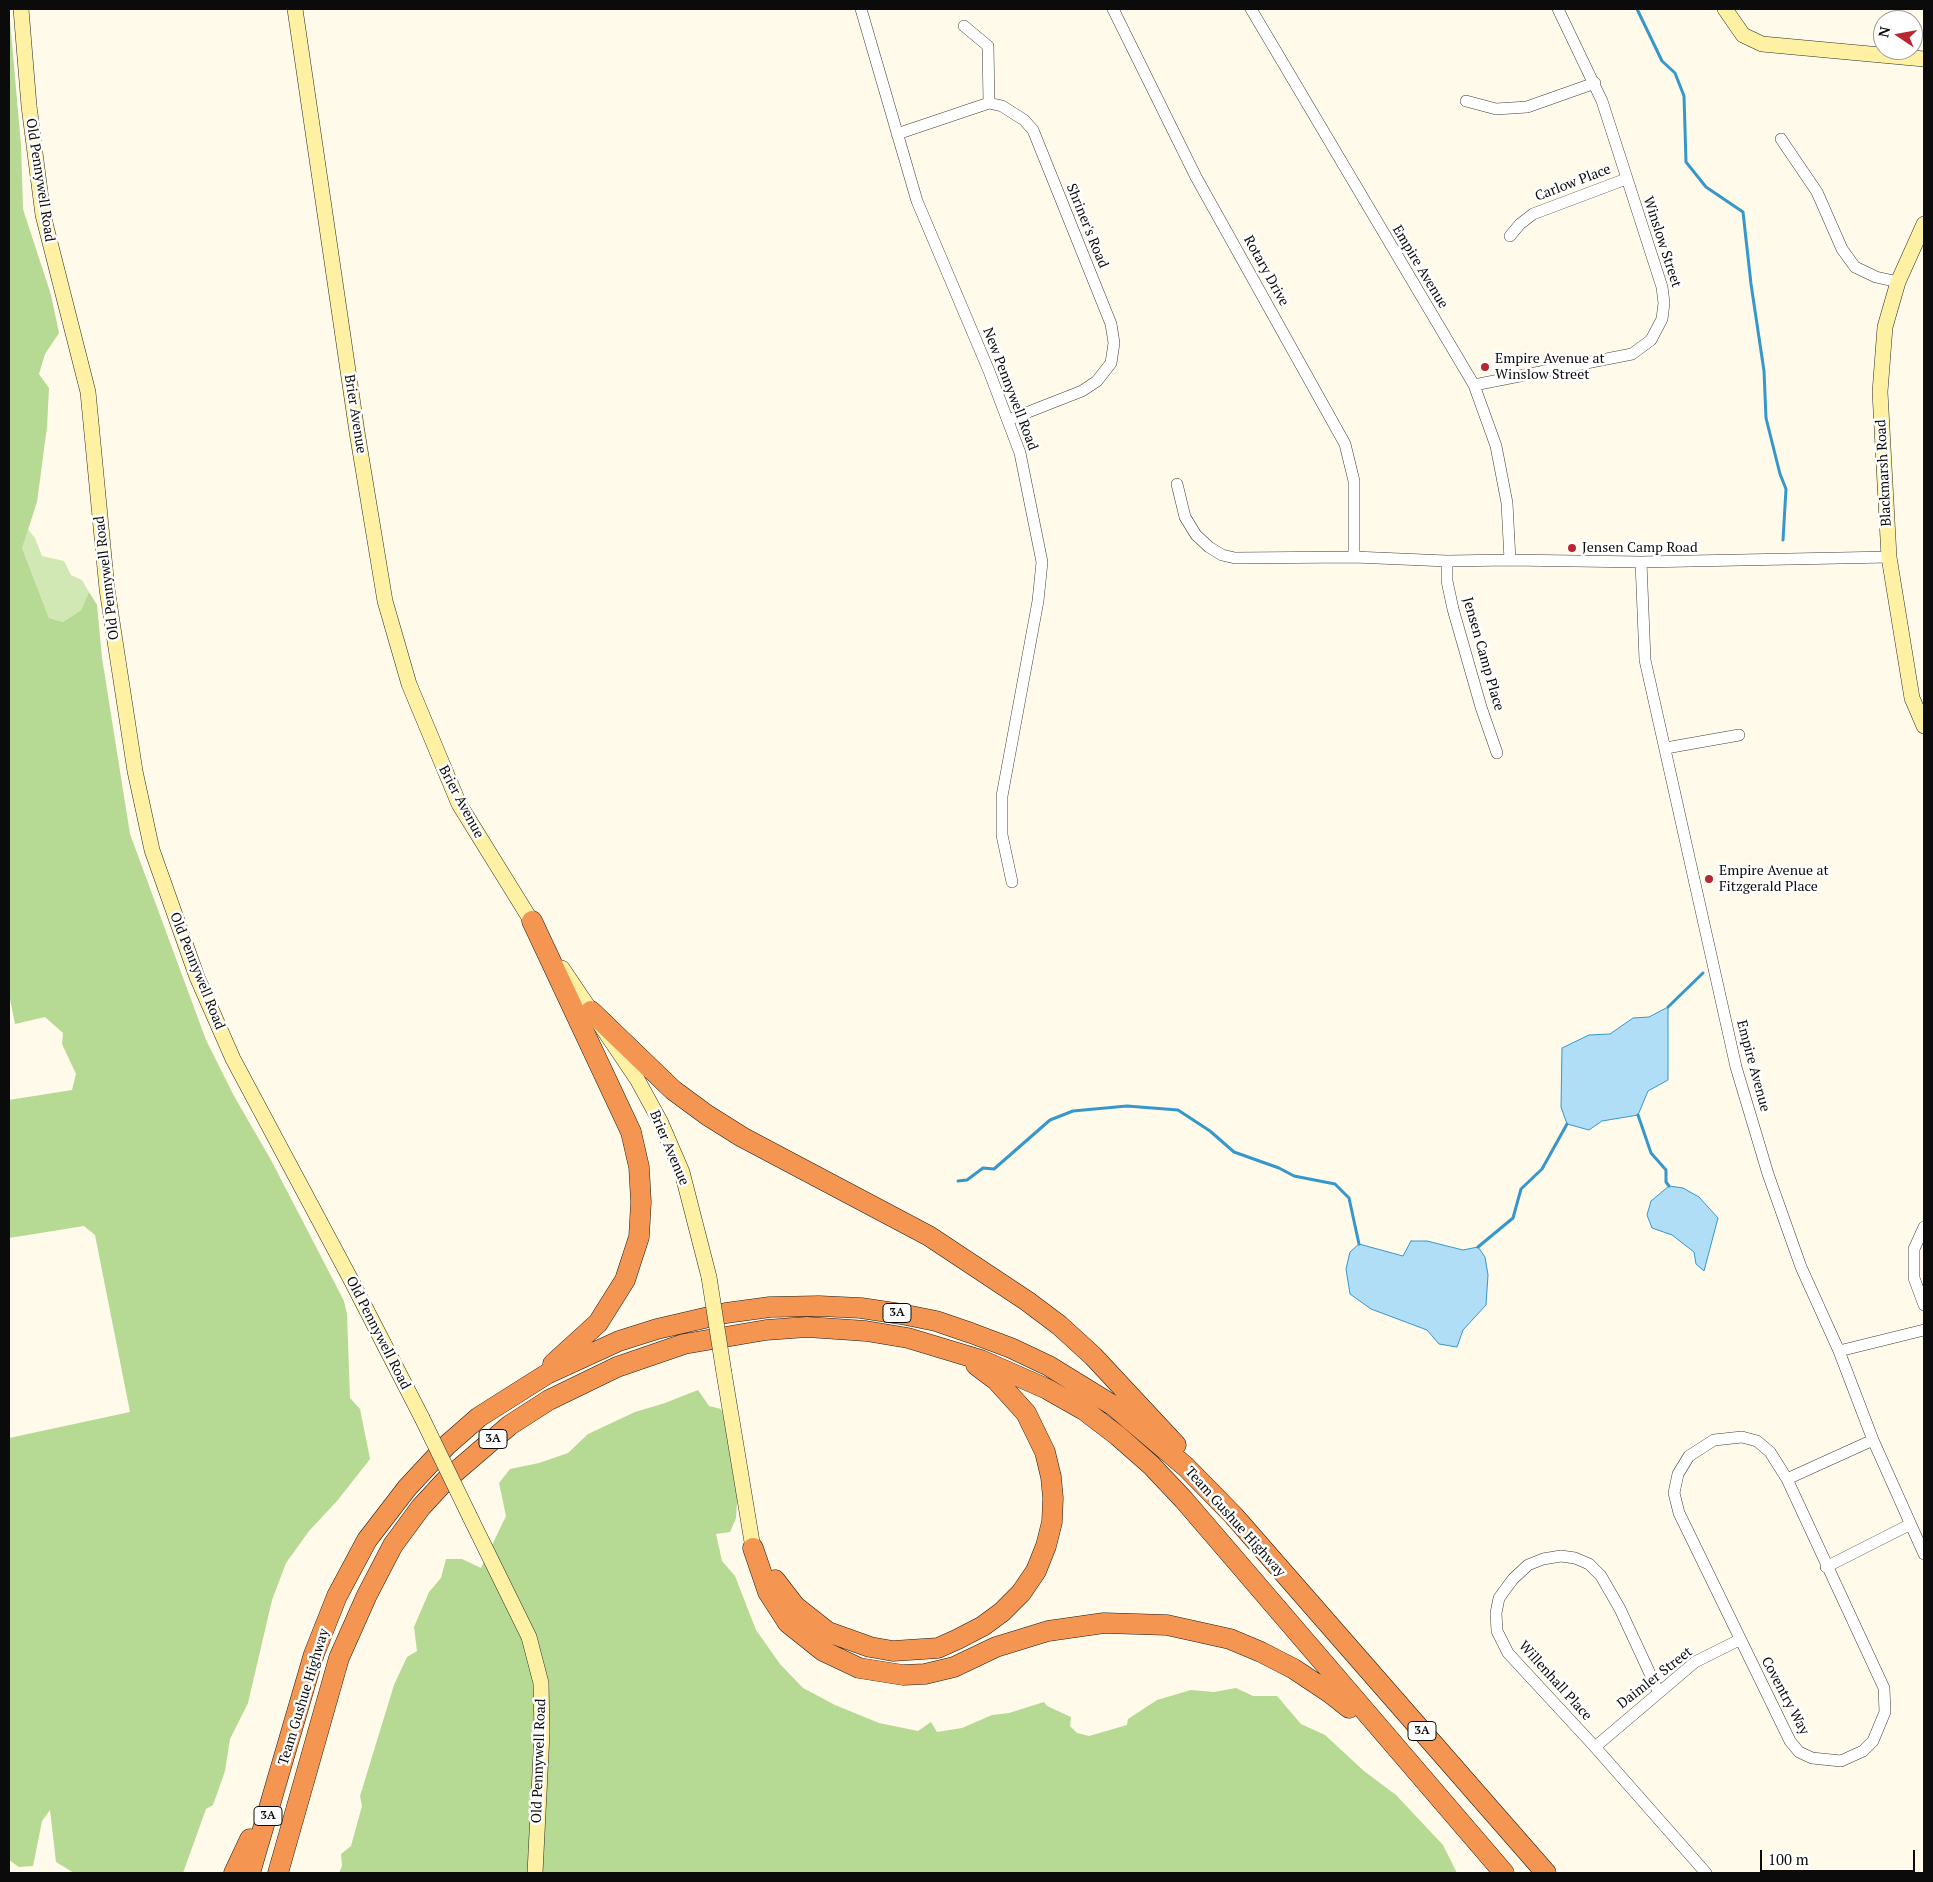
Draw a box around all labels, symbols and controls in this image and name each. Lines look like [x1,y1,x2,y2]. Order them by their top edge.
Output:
north arrow [1873,10,1923,60]
text: N [1873,25,1894,39]
street label: Old Pennywell Road [22,117,58,243]
street label: Carlow Place [1533,161,1613,205]
street label: Shriner's Road [1062,181,1112,271]
street label: Winslow Street [1639,195,1685,289]
street label: Empire Avenue [1389,222,1451,312]
street label: Rotary Drive [1240,233,1292,309]
street label: New Pennywell Road [979,325,1041,453]
place label: Empire Avenue at Winslow Street [1495,351,1605,384]
marker: Empire Avenue at Winslow Street [1479,361,1491,373]
street label: Brier Avenue [340,373,370,455]
street label: Blackmarsh Road [1873,419,1895,527]
street label: Old Pennywell Road [91,515,123,641]
place label: Jensen Camp Road [1582,540,1698,556]
marker: Jensen Camp Road [1566,542,1578,554]
street label: Jensen Camp Place [1459,595,1507,713]
street label: Brier Avenue [435,763,487,841]
place label: Empire Avenue at Fitzgerald Place [1719,863,1829,896]
marker: Empire Avenue at Fitzgerald Place [1703,873,1715,885]
street label: Old Pennywell Road [166,910,228,1032]
street label: Empire Avenue [1733,1018,1773,1114]
street label: Brier Avenue [646,1108,692,1188]
street label: Old Pennywell Road [342,1274,414,1392]
road number: 3A [883,1304,911,1322]
road number: 3A [479,1430,507,1448]
street label: Team Gushue Highway [1181,1464,1289,1580]
street label: Team Gushue Highway [275,1627,333,1767]
street label: Willenhall Place [1515,1638,1595,1724]
street label: Daimler Street [1614,1643,1696,1713]
street label: Coventry Way [1757,1654,1813,1738]
street label: Old Pennywell Road [528,1698,550,1824]
road number: 3A [1408,1722,1436,1740]
road number: 3A [254,1806,282,1825]
scale bar [1763,1840,1918,1872]
text: 100 m [1768,1849,1809,1869]

